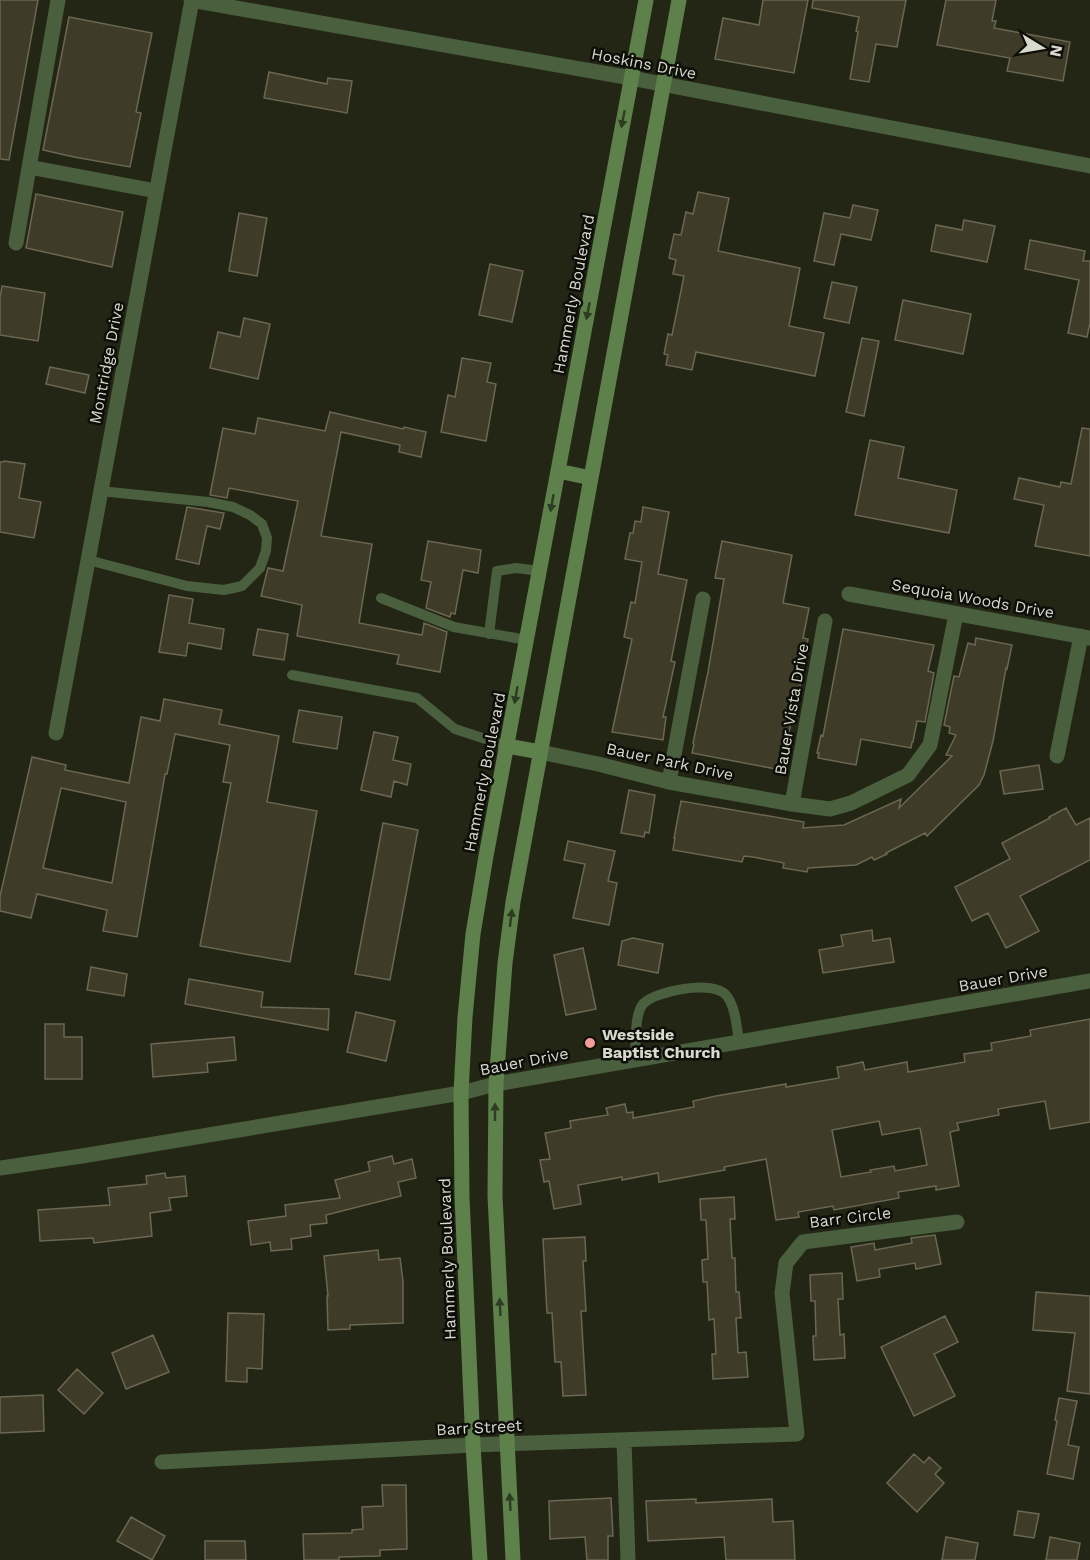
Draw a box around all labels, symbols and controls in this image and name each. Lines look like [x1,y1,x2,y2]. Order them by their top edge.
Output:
north arrow [1012,18,1072,78]
text: N [1046,43,1067,58]
street label: Hoskins Drive [590,44,698,83]
one-way arrow [618,110,627,129]
street label: Hammerly Boulevard [549,213,598,375]
street label: Montridge Drive [85,301,128,426]
one-way arrow [583,302,592,321]
one-way arrow [547,494,556,513]
street label: Sequoia Woods Drive [890,575,1056,622]
street label: Bauer Vista Drive [771,642,812,776]
one-way arrow [512,685,521,704]
street label: Hammerly Boulevard [460,691,509,853]
street label: Bauer Park Drive [605,739,735,784]
one-way arrow [506,908,516,927]
street label: Bauer Drive [957,961,1049,996]
place label: Westside Baptist Church [602,1025,720,1062]
marker: Westside Baptist Church [583,1036,597,1050]
street label: Bauer Drive [478,1044,570,1079]
one-way arrow [490,1102,500,1121]
street label: Hammerly Boulevard [435,1178,460,1340]
street label: Barr Circle [808,1203,892,1232]
one-way arrow [496,1297,505,1316]
street label: Barr Street [436,1416,523,1439]
one-way arrow [505,1492,514,1511]

